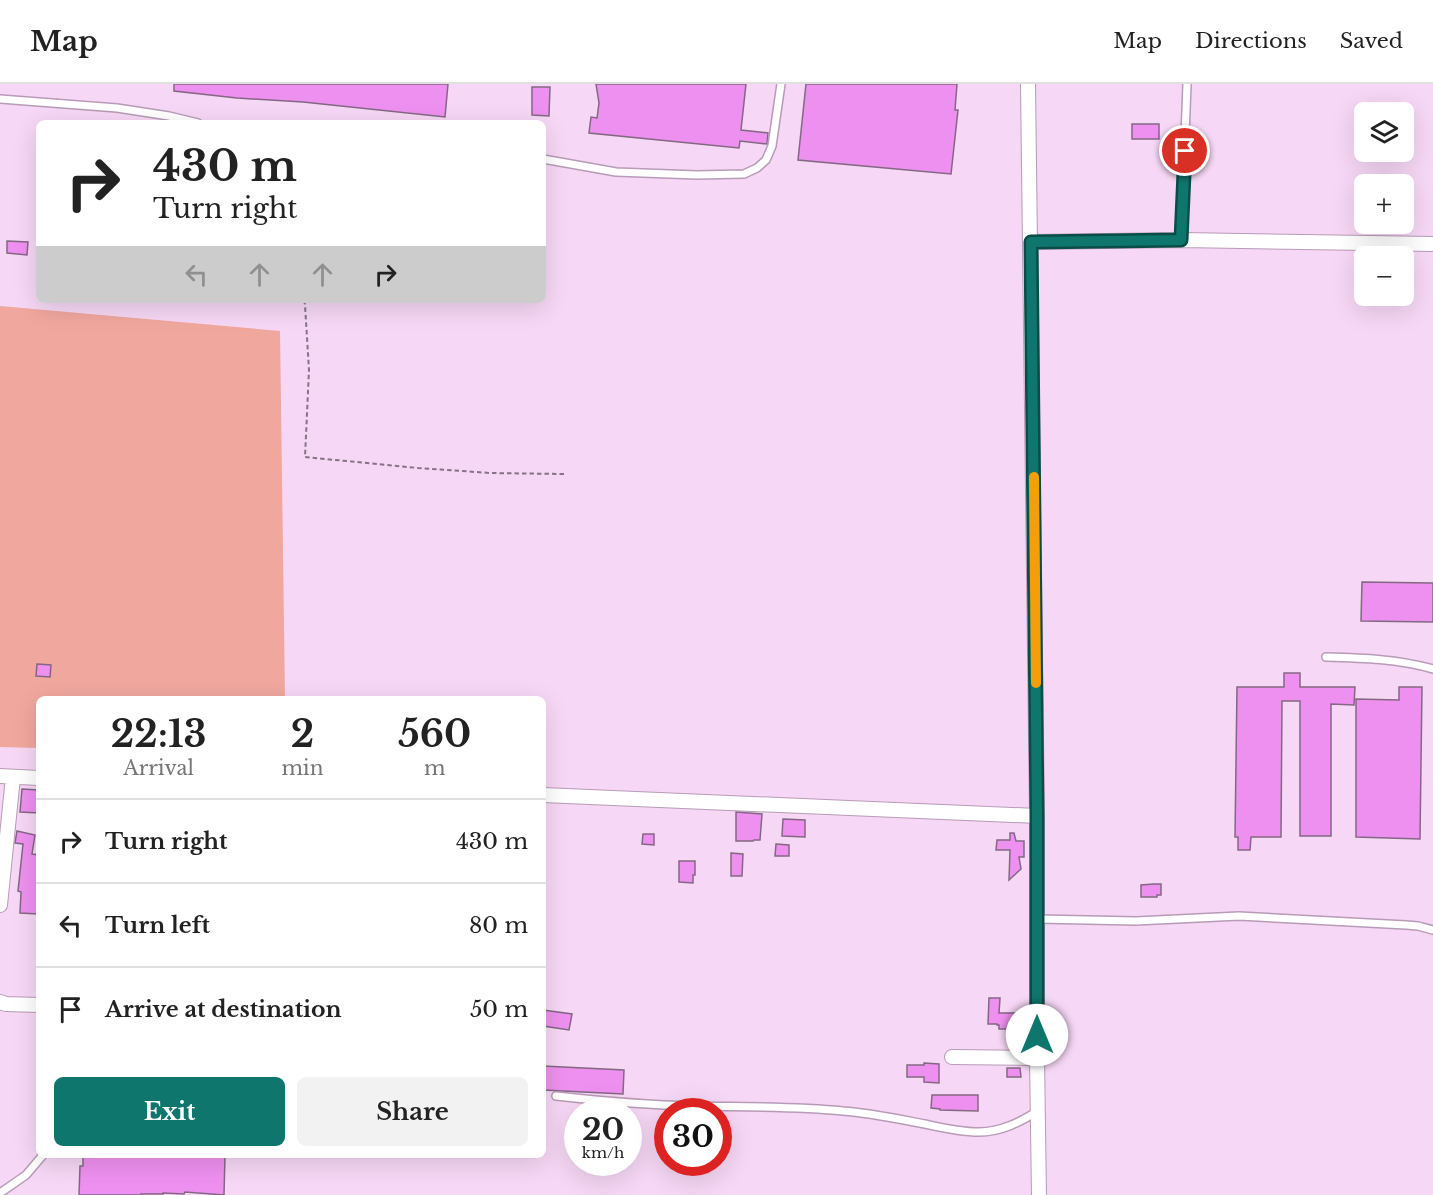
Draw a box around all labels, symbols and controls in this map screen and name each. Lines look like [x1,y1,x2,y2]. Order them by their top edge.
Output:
text: Map [30,24,98,59]
text: Map [1113,28,1162,54]
text: Directions [1195,28,1307,54]
text: Saved [1340,28,1403,54]
map controls [1354,102,1414,306]
button: layers [1354,102,1414,162]
pin [1159,125,1210,176]
icon: arrive [1168,134,1201,167]
text: 430 m [153,140,297,192]
icon: right [54,144,132,222]
button: + [1354,174,1414,234]
text: Turn right [153,192,297,225]
button: − [1354,246,1414,306]
icon: left [180,258,213,291]
icon: ahead [243,258,276,291]
icon: ahead [306,258,339,291]
icon: right [369,258,402,291]
text: 22:13 [111,712,207,757]
text: 2 [291,712,314,757]
text: 560 [398,712,471,757]
text: Arrival [123,756,194,780]
text: min [281,756,323,780]
text: m [424,756,445,780]
icon: right [54,825,87,858]
text: Turn right [105,828,227,855]
text: 430 m [456,828,528,855]
icon: left [54,909,87,942]
text: Turn left [105,912,210,939]
text: 80 m [469,912,528,939]
icon: arrive [54,993,87,1026]
text: Arrive at destination [105,996,342,1023]
text: 50 m [470,996,528,1023]
position arrow [1005,1003,1069,1067]
button: Exit [54,1077,285,1146]
button: Share [297,1077,528,1146]
speed limit sign: 30 [654,1098,732,1176]
text: 20 [582,1111,624,1148]
text: km/h [582,1143,624,1162]

